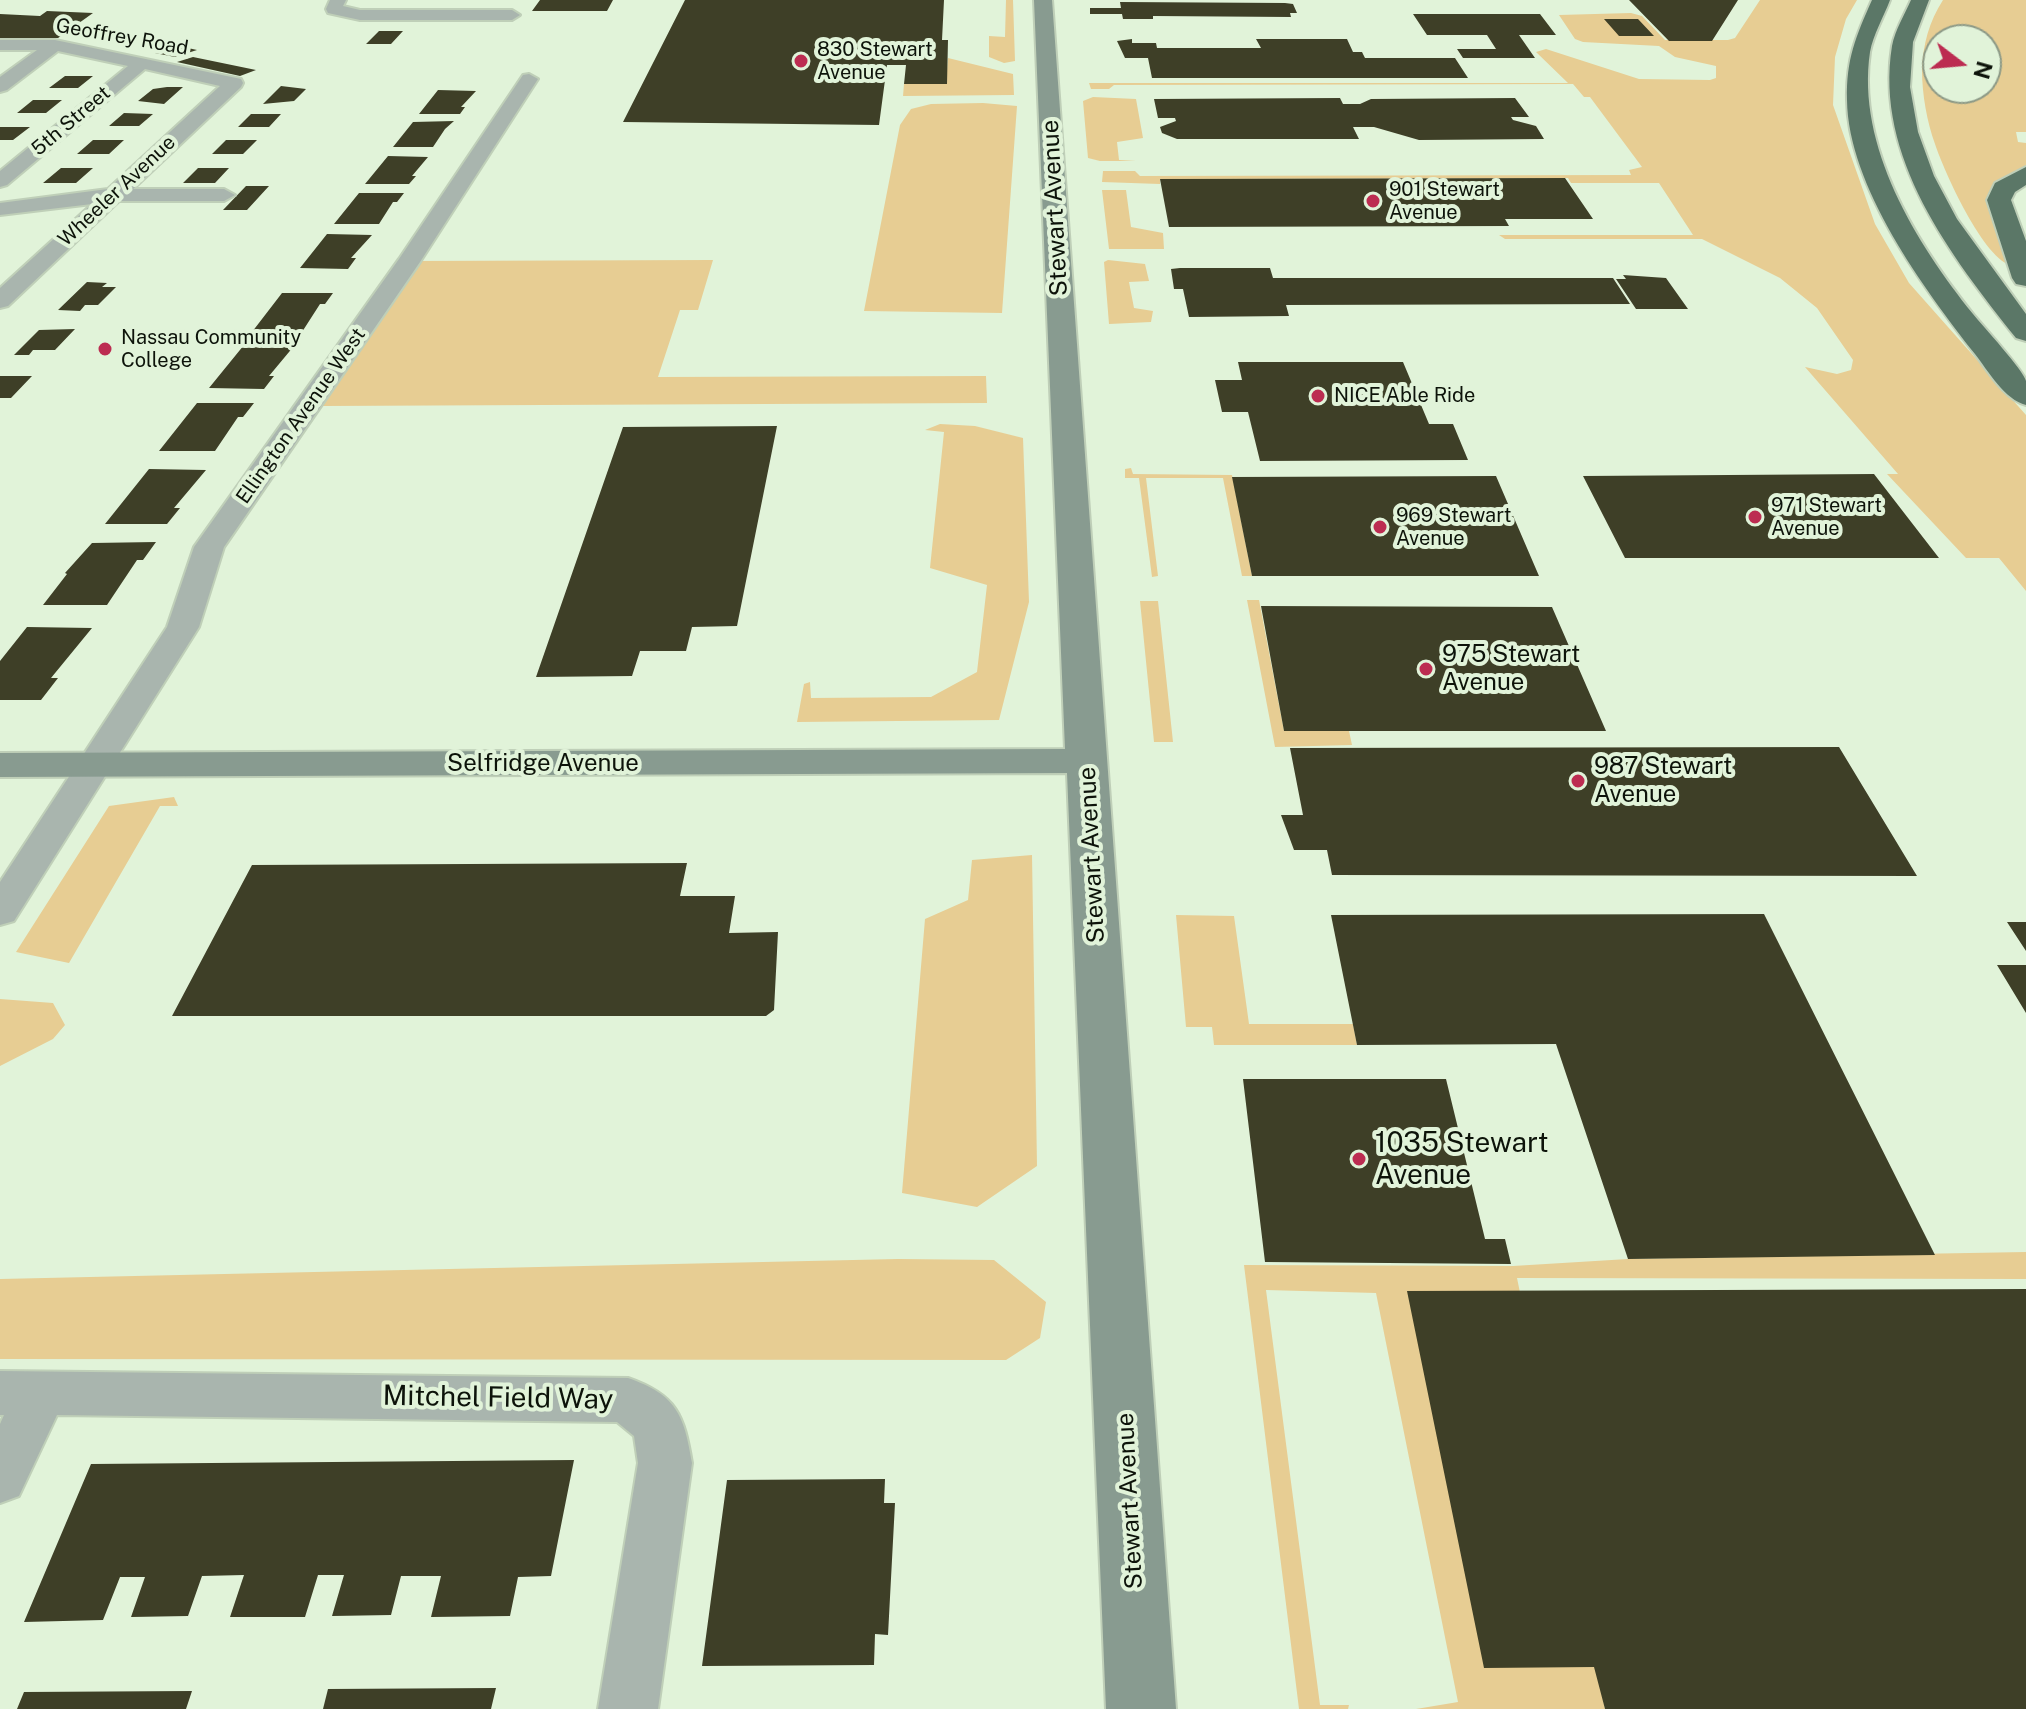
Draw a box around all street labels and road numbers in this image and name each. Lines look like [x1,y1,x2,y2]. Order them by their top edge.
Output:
street label: Geoffrey Road [54,14,190,60]
street label: 5th Street [27,81,115,161]
street label: Stewart Avenue [1036,119,1074,297]
street label: Wheeler Avenue [53,131,181,251]
street label: Ellington Avenue West [231,324,371,508]
street label: Selfridge Avenue [447,750,639,778]
street label: Stewart Avenue [1073,766,1111,944]
street label: Mitchel Field Way [382,1379,614,1417]
street label: Stewart Avenue [1111,1412,1149,1590]

